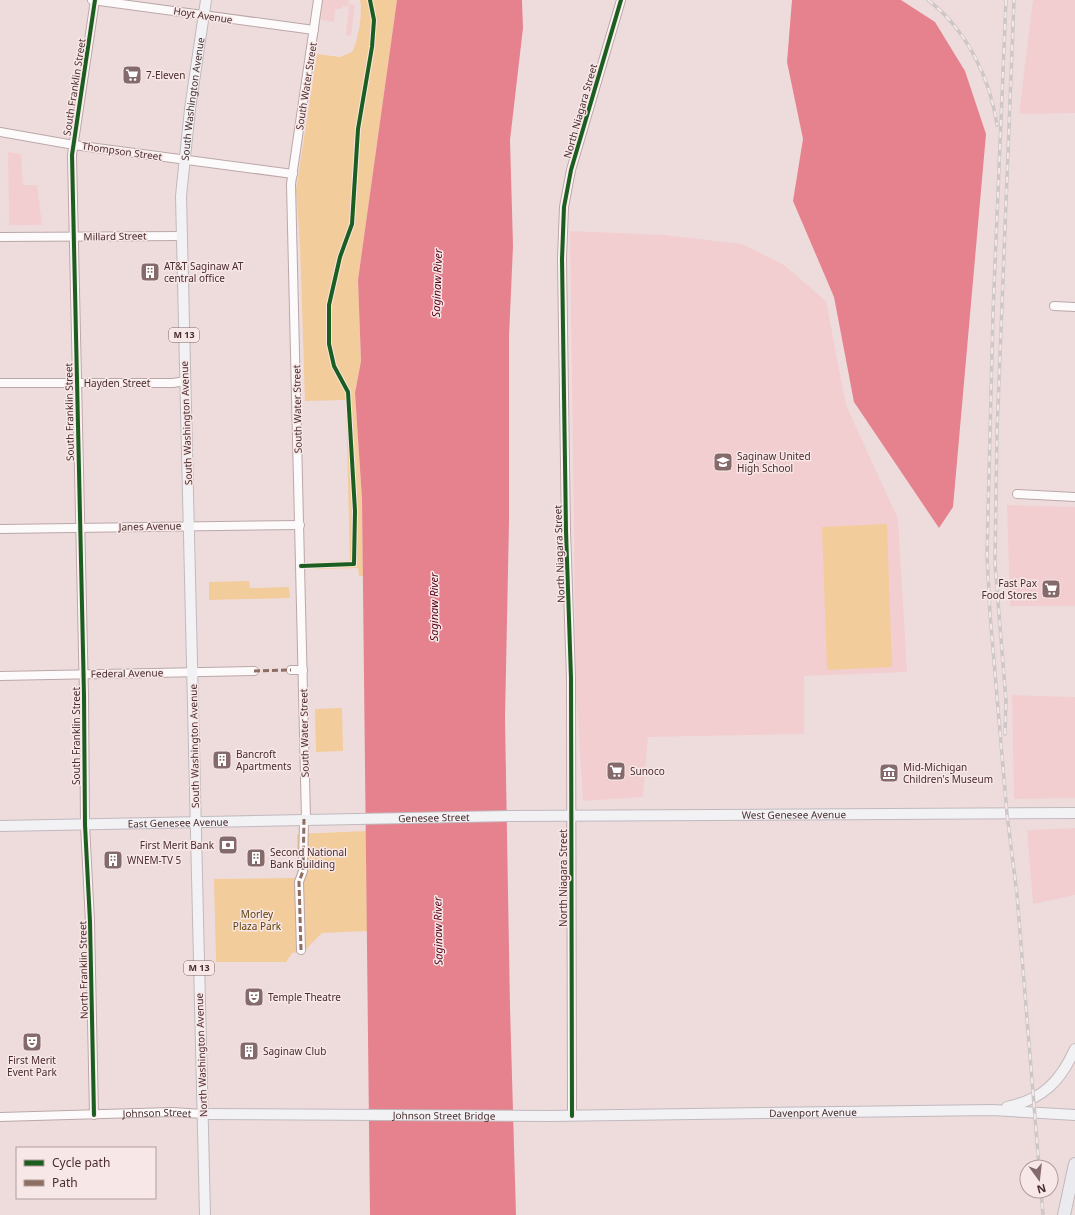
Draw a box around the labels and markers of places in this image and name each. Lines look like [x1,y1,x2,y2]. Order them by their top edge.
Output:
supermarket icon: 7-Eleven [121,64,143,86]
place label: 7-Eleven [146,68,185,82]
place label: AT&T Saginaw AT central office [164,259,244,285]
building icon: AT&T Saginaw AT central office [139,261,161,283]
place label: Saginaw United High School [737,449,811,475]
school or university icon: Saginaw United High School [712,451,734,473]
place label: Fast Pax Food Stores [981,576,1038,602]
supermarket icon: Fast Pax Food Stores [1040,578,1062,600]
place label: Bancroft Apartments [236,747,292,773]
building icon: Bancroft Apartments [211,749,233,771]
supermarket icon: Sunoco [605,760,627,782]
place label: Mid-Michigan Children's Museum [903,760,993,786]
museum icon: Mid-Michigan Children's Museum [878,762,900,784]
place label: Sunoco [630,764,665,778]
bank icon: First Merit Bank [217,834,239,856]
place label: First Merit Bank [140,838,215,852]
place label: Second National Bank Building [270,845,347,871]
building icon: Second National Bank Building [245,847,267,869]
building icon: WNEM-TV 5 [102,849,124,871]
place label: WNEM-TV 5 [127,853,182,867]
theatre icon: Temple Theatre [243,986,265,1008]
place label: Temple Theatre [268,990,341,1004]
theatre icon: First Merit Event Park [21,1031,43,1053]
building icon: Saginaw Club [238,1040,260,1062]
place label: Saginaw Club [263,1044,326,1058]
place label: First Merit Event Park [7,1053,58,1079]

